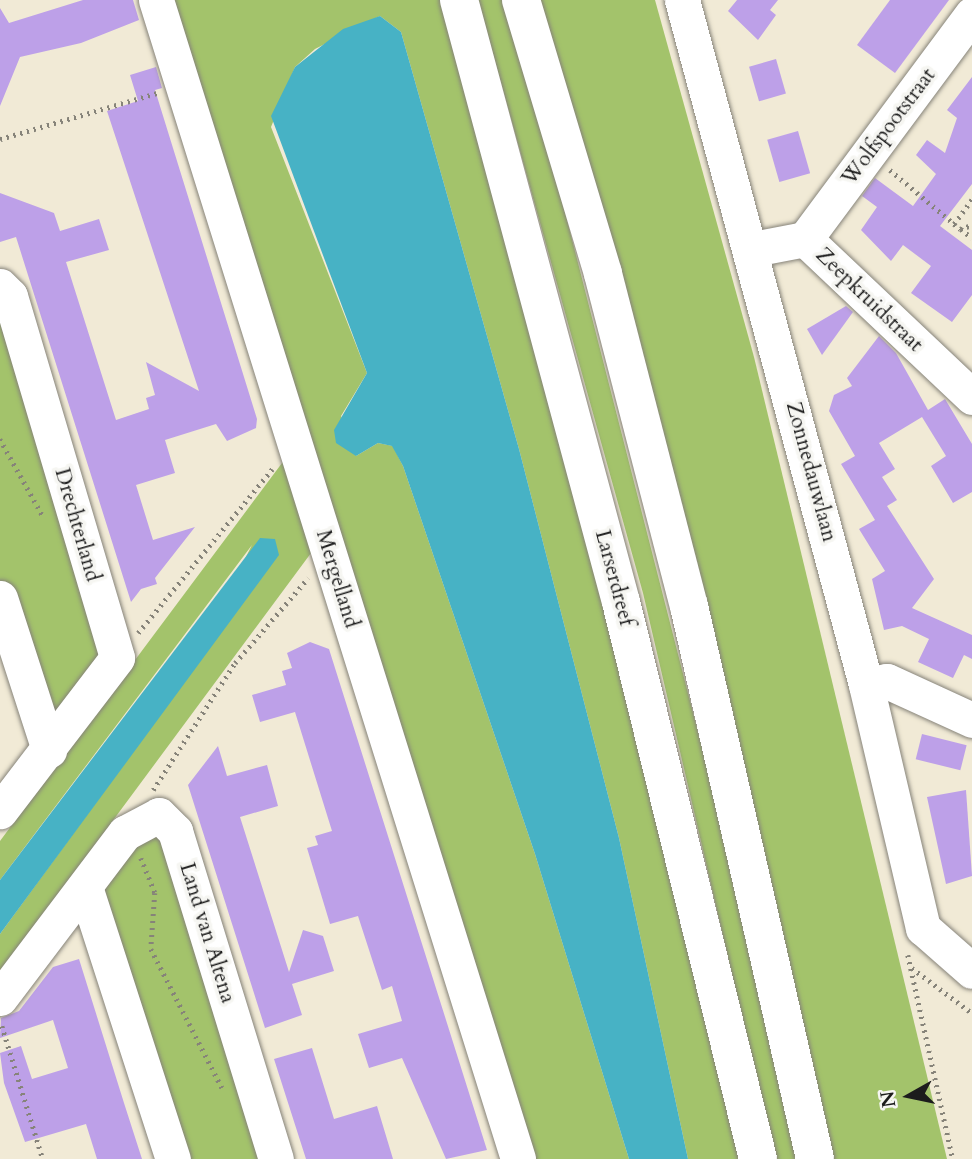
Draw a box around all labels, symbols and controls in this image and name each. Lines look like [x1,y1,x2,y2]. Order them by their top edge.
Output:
street label: Wolfspootstraat [837,64,941,190]
street label: Zeepkruidstraat [810,243,928,357]
street label: Zonnedauwlaan [780,399,842,545]
street label: Drechterland [49,465,105,585]
street label: Mergelland [310,527,364,631]
street label: Larserdreef [589,527,639,629]
street label: Land van Altena [174,860,240,1006]
north arrow [874,1061,944,1131]
text: N [874,1089,902,1109]

